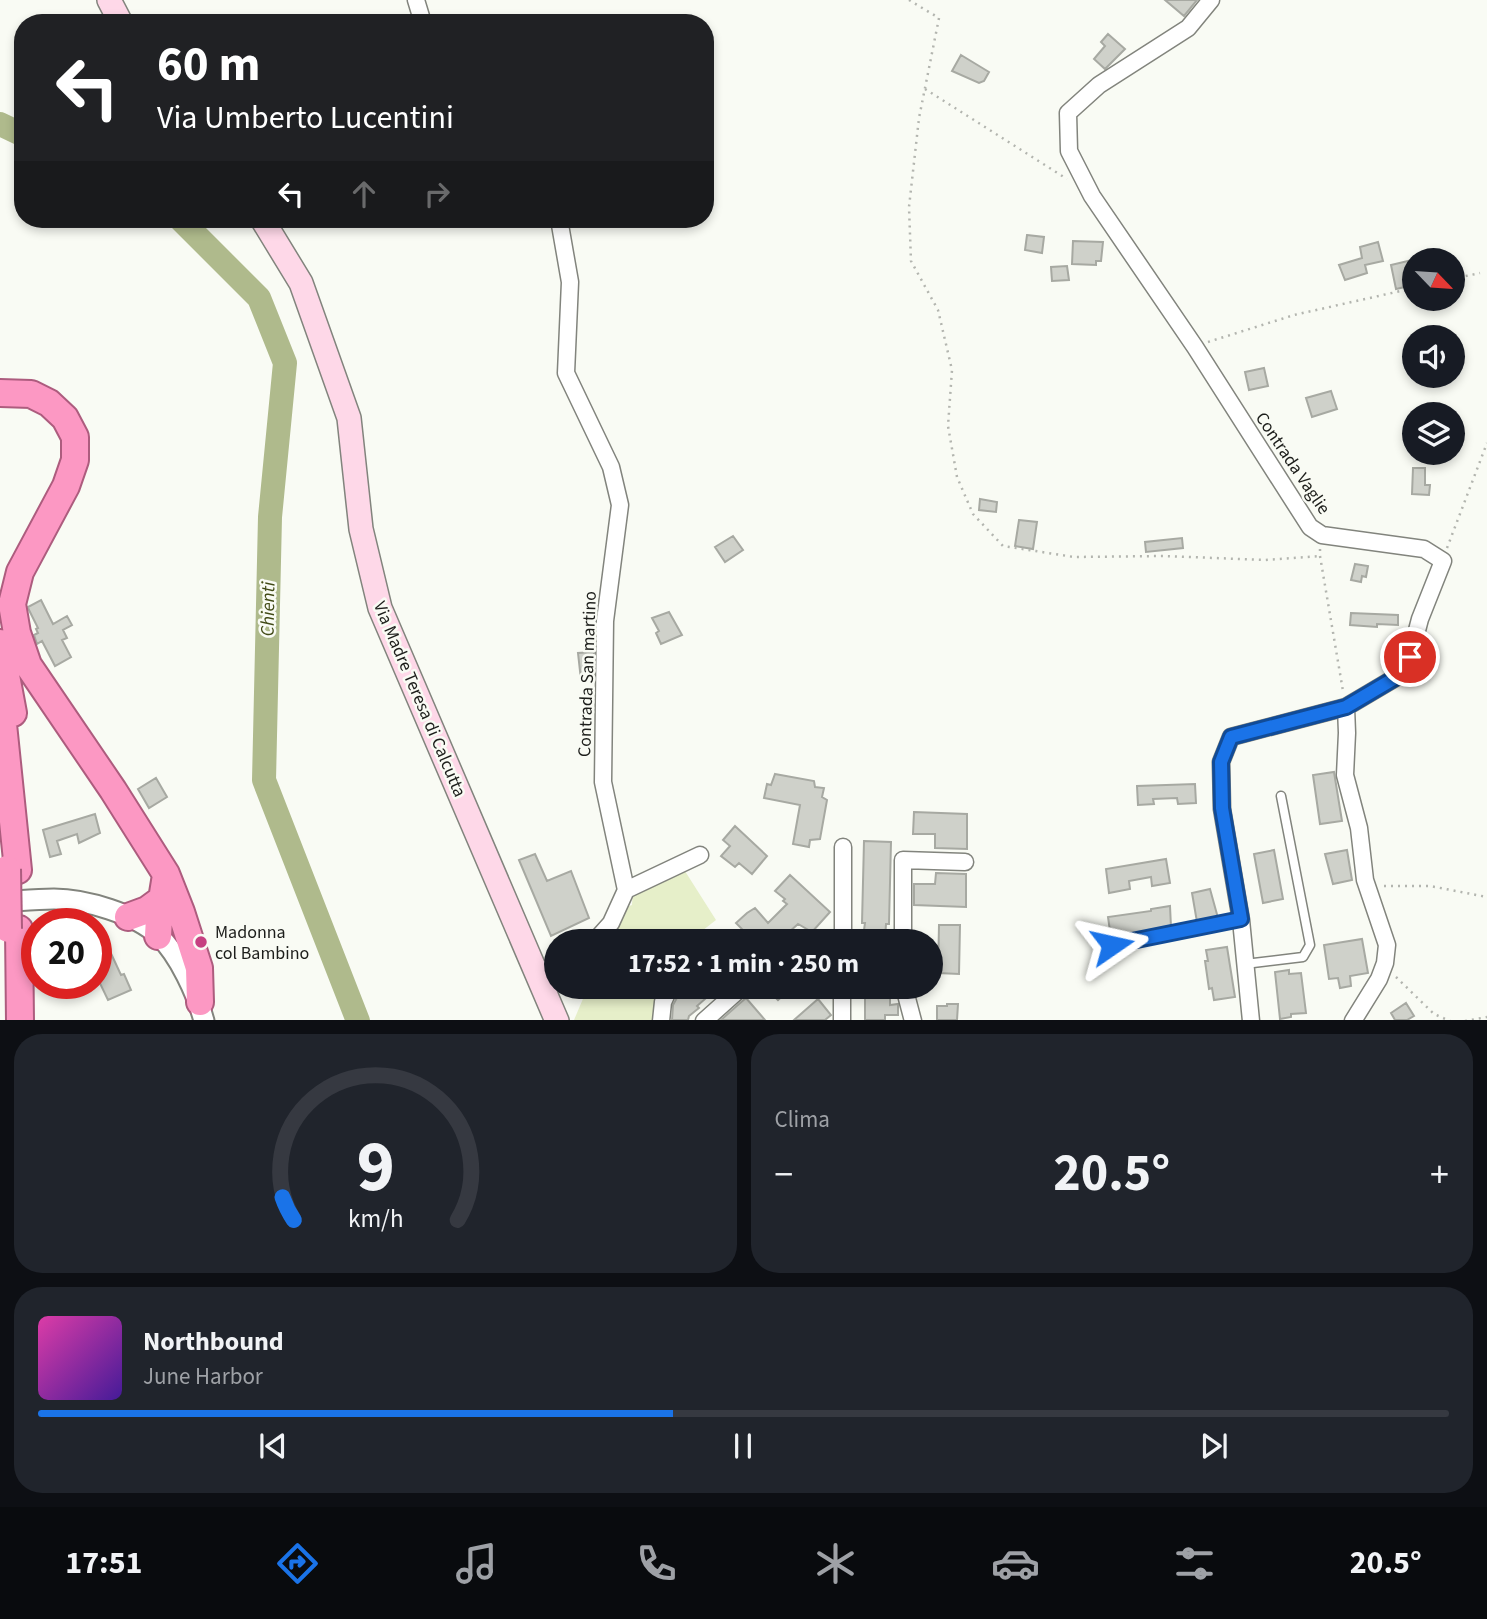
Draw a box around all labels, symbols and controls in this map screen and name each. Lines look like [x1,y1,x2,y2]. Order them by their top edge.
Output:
text: 60 m [157,30,261,100]
icon: left [42,42,133,133]
text: Via Umberto Lucentini [157,95,454,141]
icon: left [272,175,310,213]
icon: ahead [345,175,383,213]
icon: right [418,175,456,213]
north arrow [1402,248,1465,312]
map controls [1402,248,1465,465]
button: sound [1402,325,1465,388]
button: layers [1402,402,1465,465]
street label: Contrada Vaglie [1249,407,1336,519]
water label: Chienti [255,581,282,637]
street label: Contrada San martino [572,591,603,757]
street label: Via Madre Teresa di Calcutta [367,598,472,801]
pin [1380,627,1440,687]
icon: arrive [1391,638,1429,676]
speed limit sign: 20 [21,908,112,999]
position arrow [1075,908,1149,982]
place label: Madonna col Bambino [215,920,309,966]
marker: Madonna col Bambino [193,934,209,950]
text: 17:52 · 1 min · 250 m [628,945,859,982]
text: Clima [775,1103,830,1136]
text: 9 [356,1115,394,1219]
text: 20.5° [1053,1137,1170,1211]
text: − [775,1148,793,1202]
text: + [1430,1148,1449,1202]
text: km/h [348,1200,403,1236]
text: Northbound [143,1323,284,1360]
text: June Harbor [143,1360,263,1393]
icon: previous [254,1427,292,1465]
icon: pause [724,1427,762,1465]
icon: next [1195,1427,1233,1465]
icon: directions [273,1539,322,1588]
icon: music [452,1539,501,1588]
icon: phone [632,1539,681,1588]
icon: climate [811,1539,860,1588]
icon: car [991,1539,1040,1588]
icon: filters [1170,1539,1219,1588]
text: 17:51 [65,1540,142,1586]
text: 20.5° [1350,1540,1422,1586]

